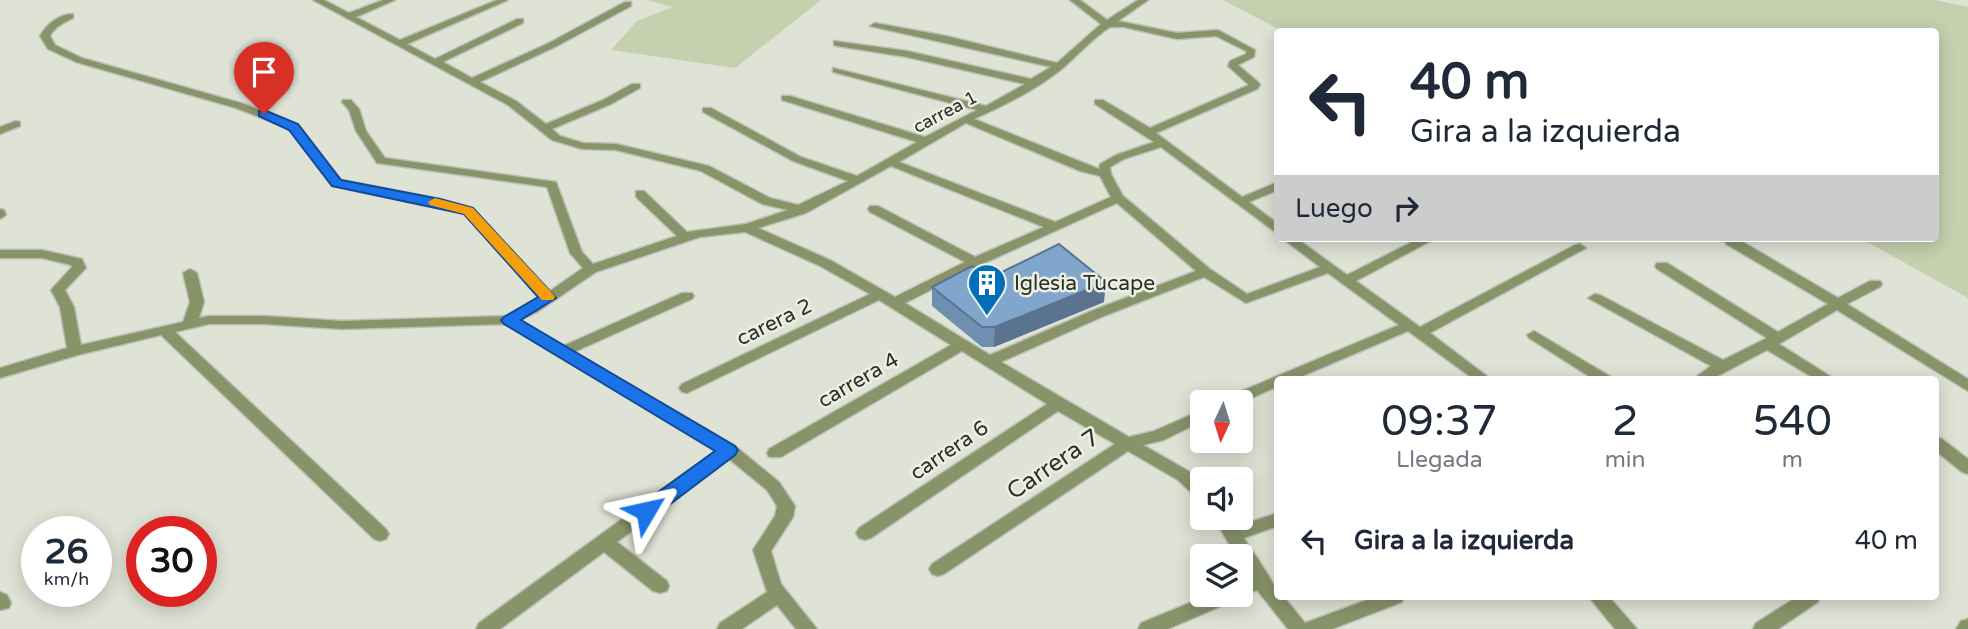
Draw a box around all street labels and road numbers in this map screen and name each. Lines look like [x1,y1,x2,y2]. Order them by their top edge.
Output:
street label: carrea 1 [909,86,981,138]
street label: carera 2 [732,293,816,351]
street label: carrera 4 [813,347,903,414]
street label: carrera 6 [905,415,993,486]
street label: Carrera 7 [1001,423,1105,506]

